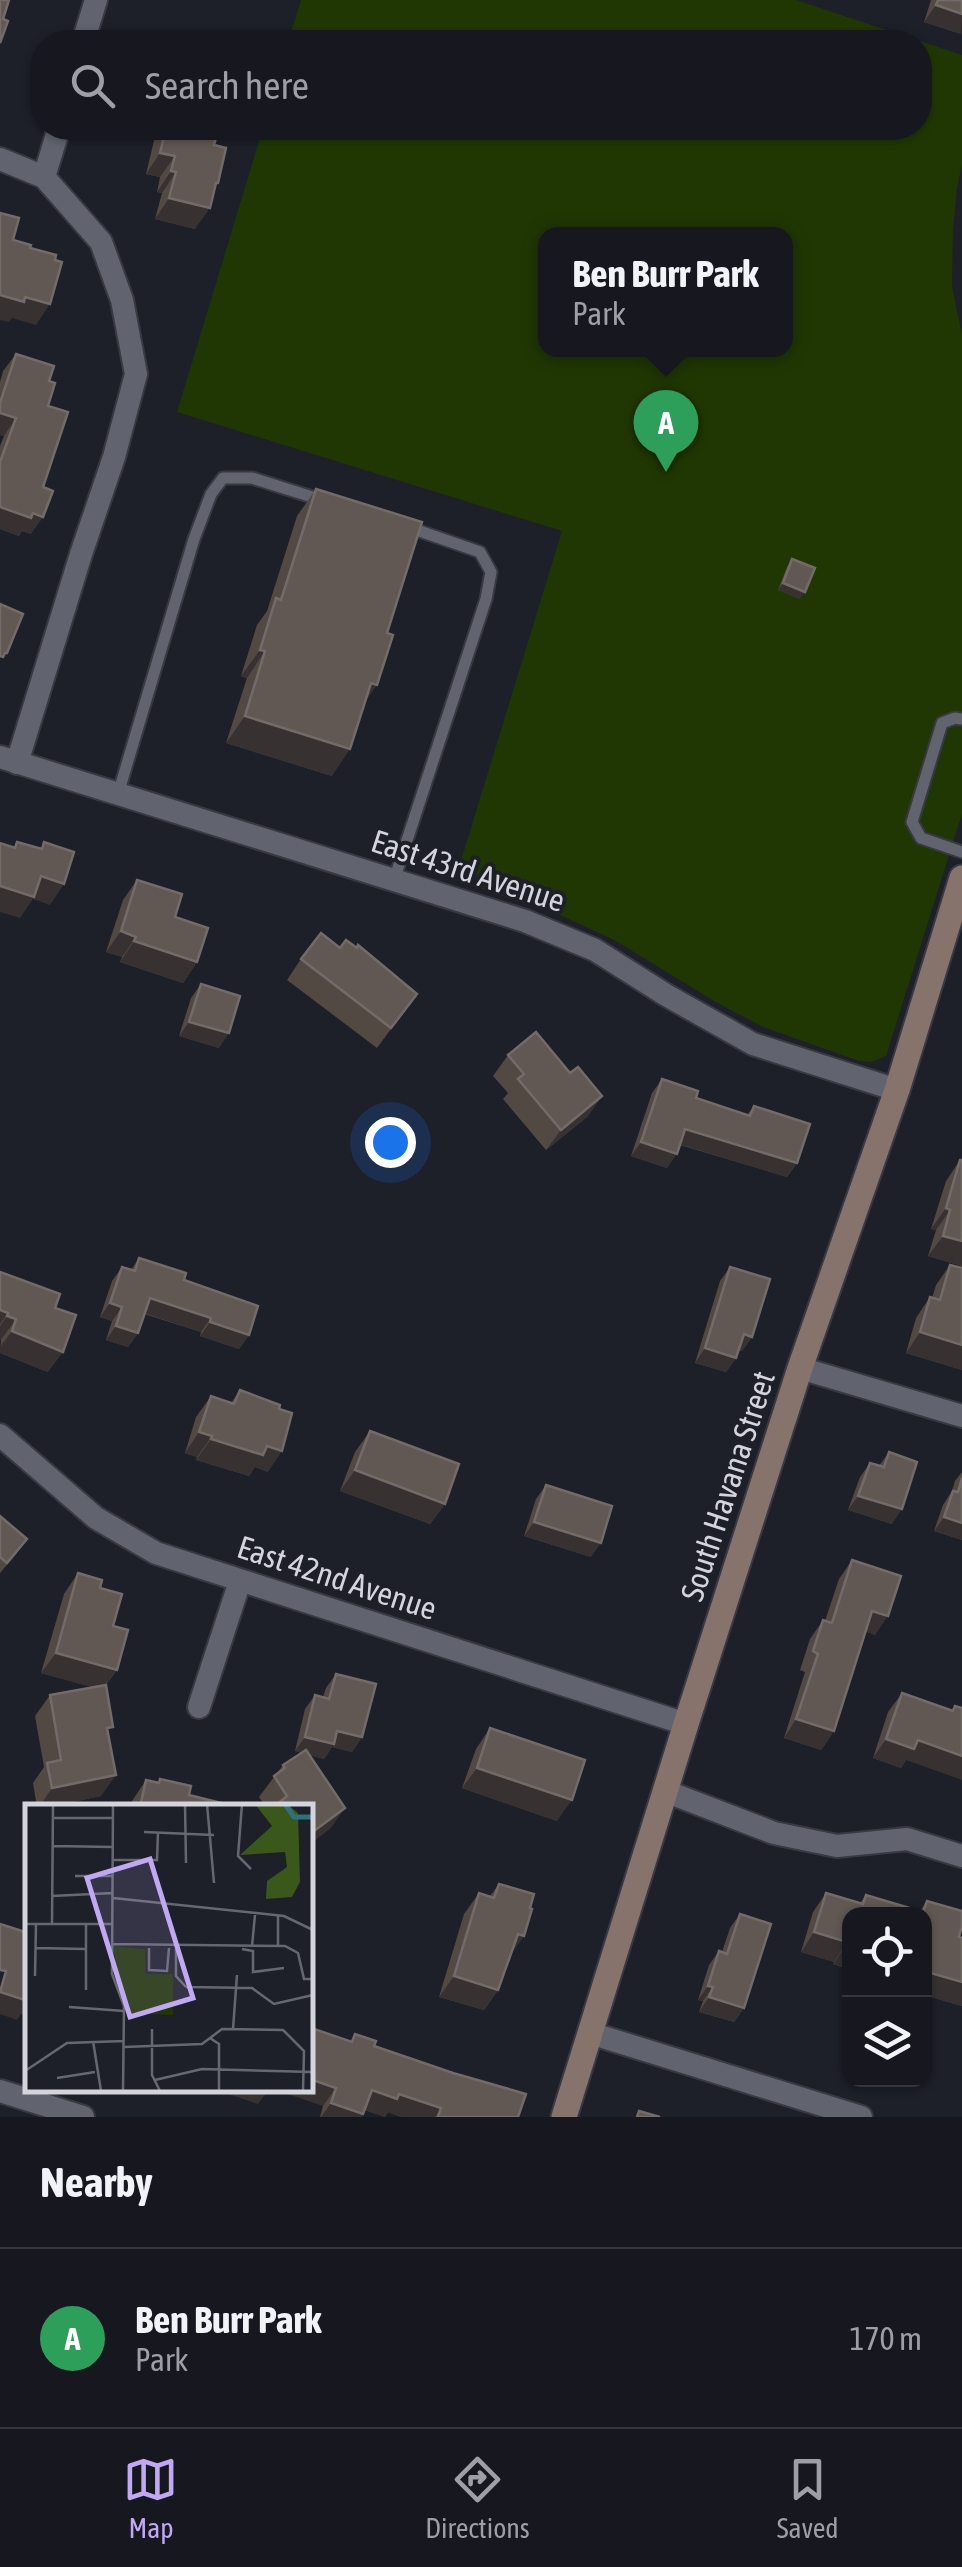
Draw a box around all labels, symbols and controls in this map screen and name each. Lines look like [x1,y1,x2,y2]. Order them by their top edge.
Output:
search box [30,30,932,140]
icon: search [65,58,120,113]
text: Search here [145,64,309,107]
popup [538,227,793,357]
text: Ben Burr Park [572,252,759,295]
text: Park [572,295,626,332]
pin: A [634,390,698,472]
street label: East 43rd Avenue [367,822,569,919]
your location [365,1117,416,1168]
street label: South Havana Street [673,1366,782,1605]
street label: East 42nd Avenue [233,1528,441,1627]
inset map [25,1804,312,2092]
map controls [842,1907,932,2087]
button: locate [842,1907,932,1997]
button: layers [842,1997,932,2087]
text: Nearby [40,2158,153,2206]
text: Ben Burr Park [135,2298,321,2341]
text: A [65,2320,80,2357]
text: 170 m [849,2320,922,2357]
text: Park [135,2341,188,2378]
tab: Map [123,2452,178,2544]
tab: Directions [425,2452,530,2544]
tab: Saved [777,2452,839,2544]

